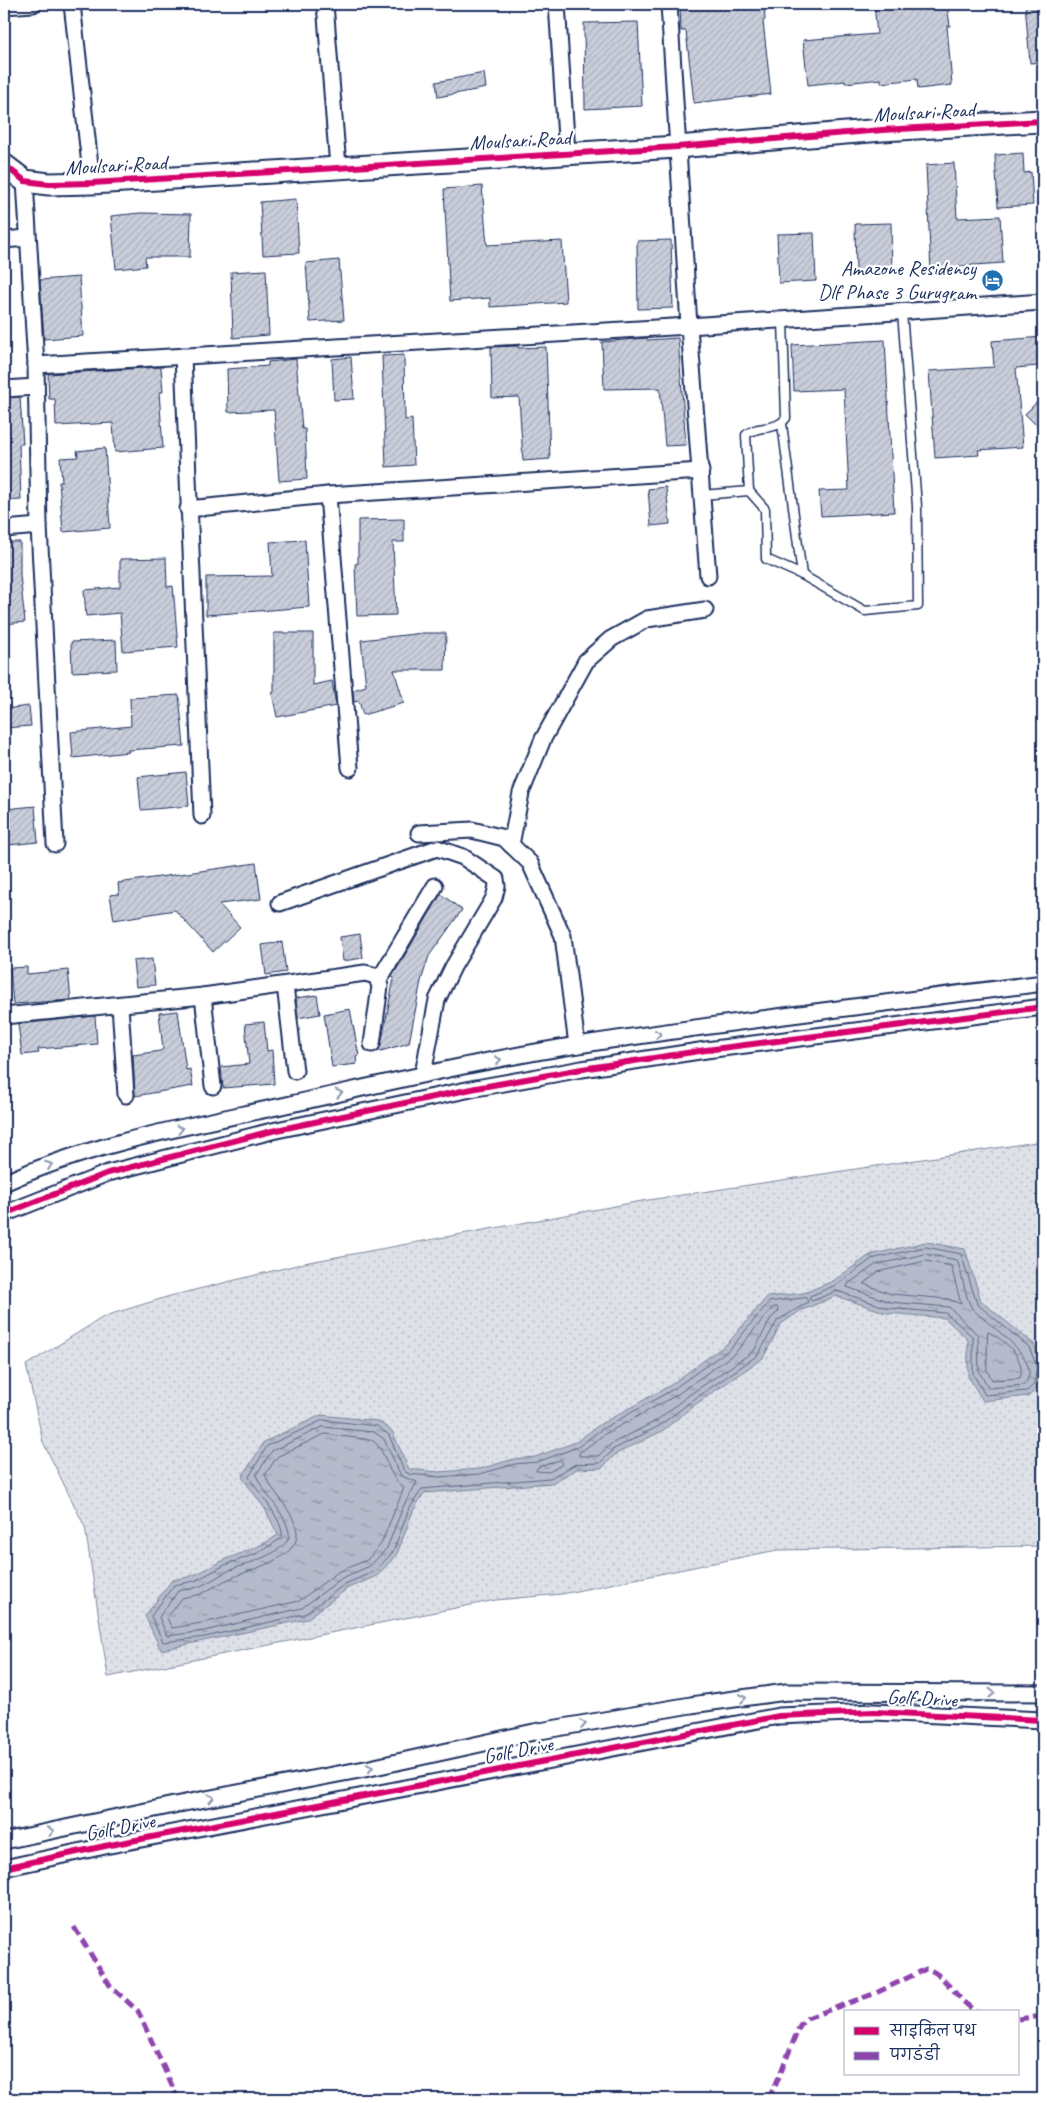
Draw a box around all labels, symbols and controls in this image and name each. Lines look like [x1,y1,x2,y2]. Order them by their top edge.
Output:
street label: Moulsari Road [873,96,979,128]
street label: Moulsari Road [469,124,575,156]
street label: Moulsari Road [65,149,171,181]
place label: Amazone Residency Dlf Phase 3 Gurugram [818,255,978,305]
hotel icon: Amazone Residency Dlf Phase 3 Gurugram [980,268,1004,292]
one-way arrow [655,1029,663,1040]
one-way arrow [494,1055,502,1065]
one-way arrow [334,1088,343,1099]
one-way arrow [176,1124,185,1135]
one-way arrow [44,1161,53,1171]
street label: Golf Drive [886,1683,959,1713]
one-way arrow [989,1688,997,1698]
one-way arrow [739,1693,747,1704]
one-way arrow [578,1720,587,1730]
street label: Golf Drive [481,1730,556,1769]
one-way arrow [366,1763,375,1774]
one-way arrow [206,1793,215,1804]
street label: Golf Drive [83,1807,158,1846]
one-way arrow [47,1826,56,1837]
legend [844,2010,1020,2076]
text: साइकिल पथ [889,2019,977,2041]
text: पगडंडी [889,2043,940,2065]

